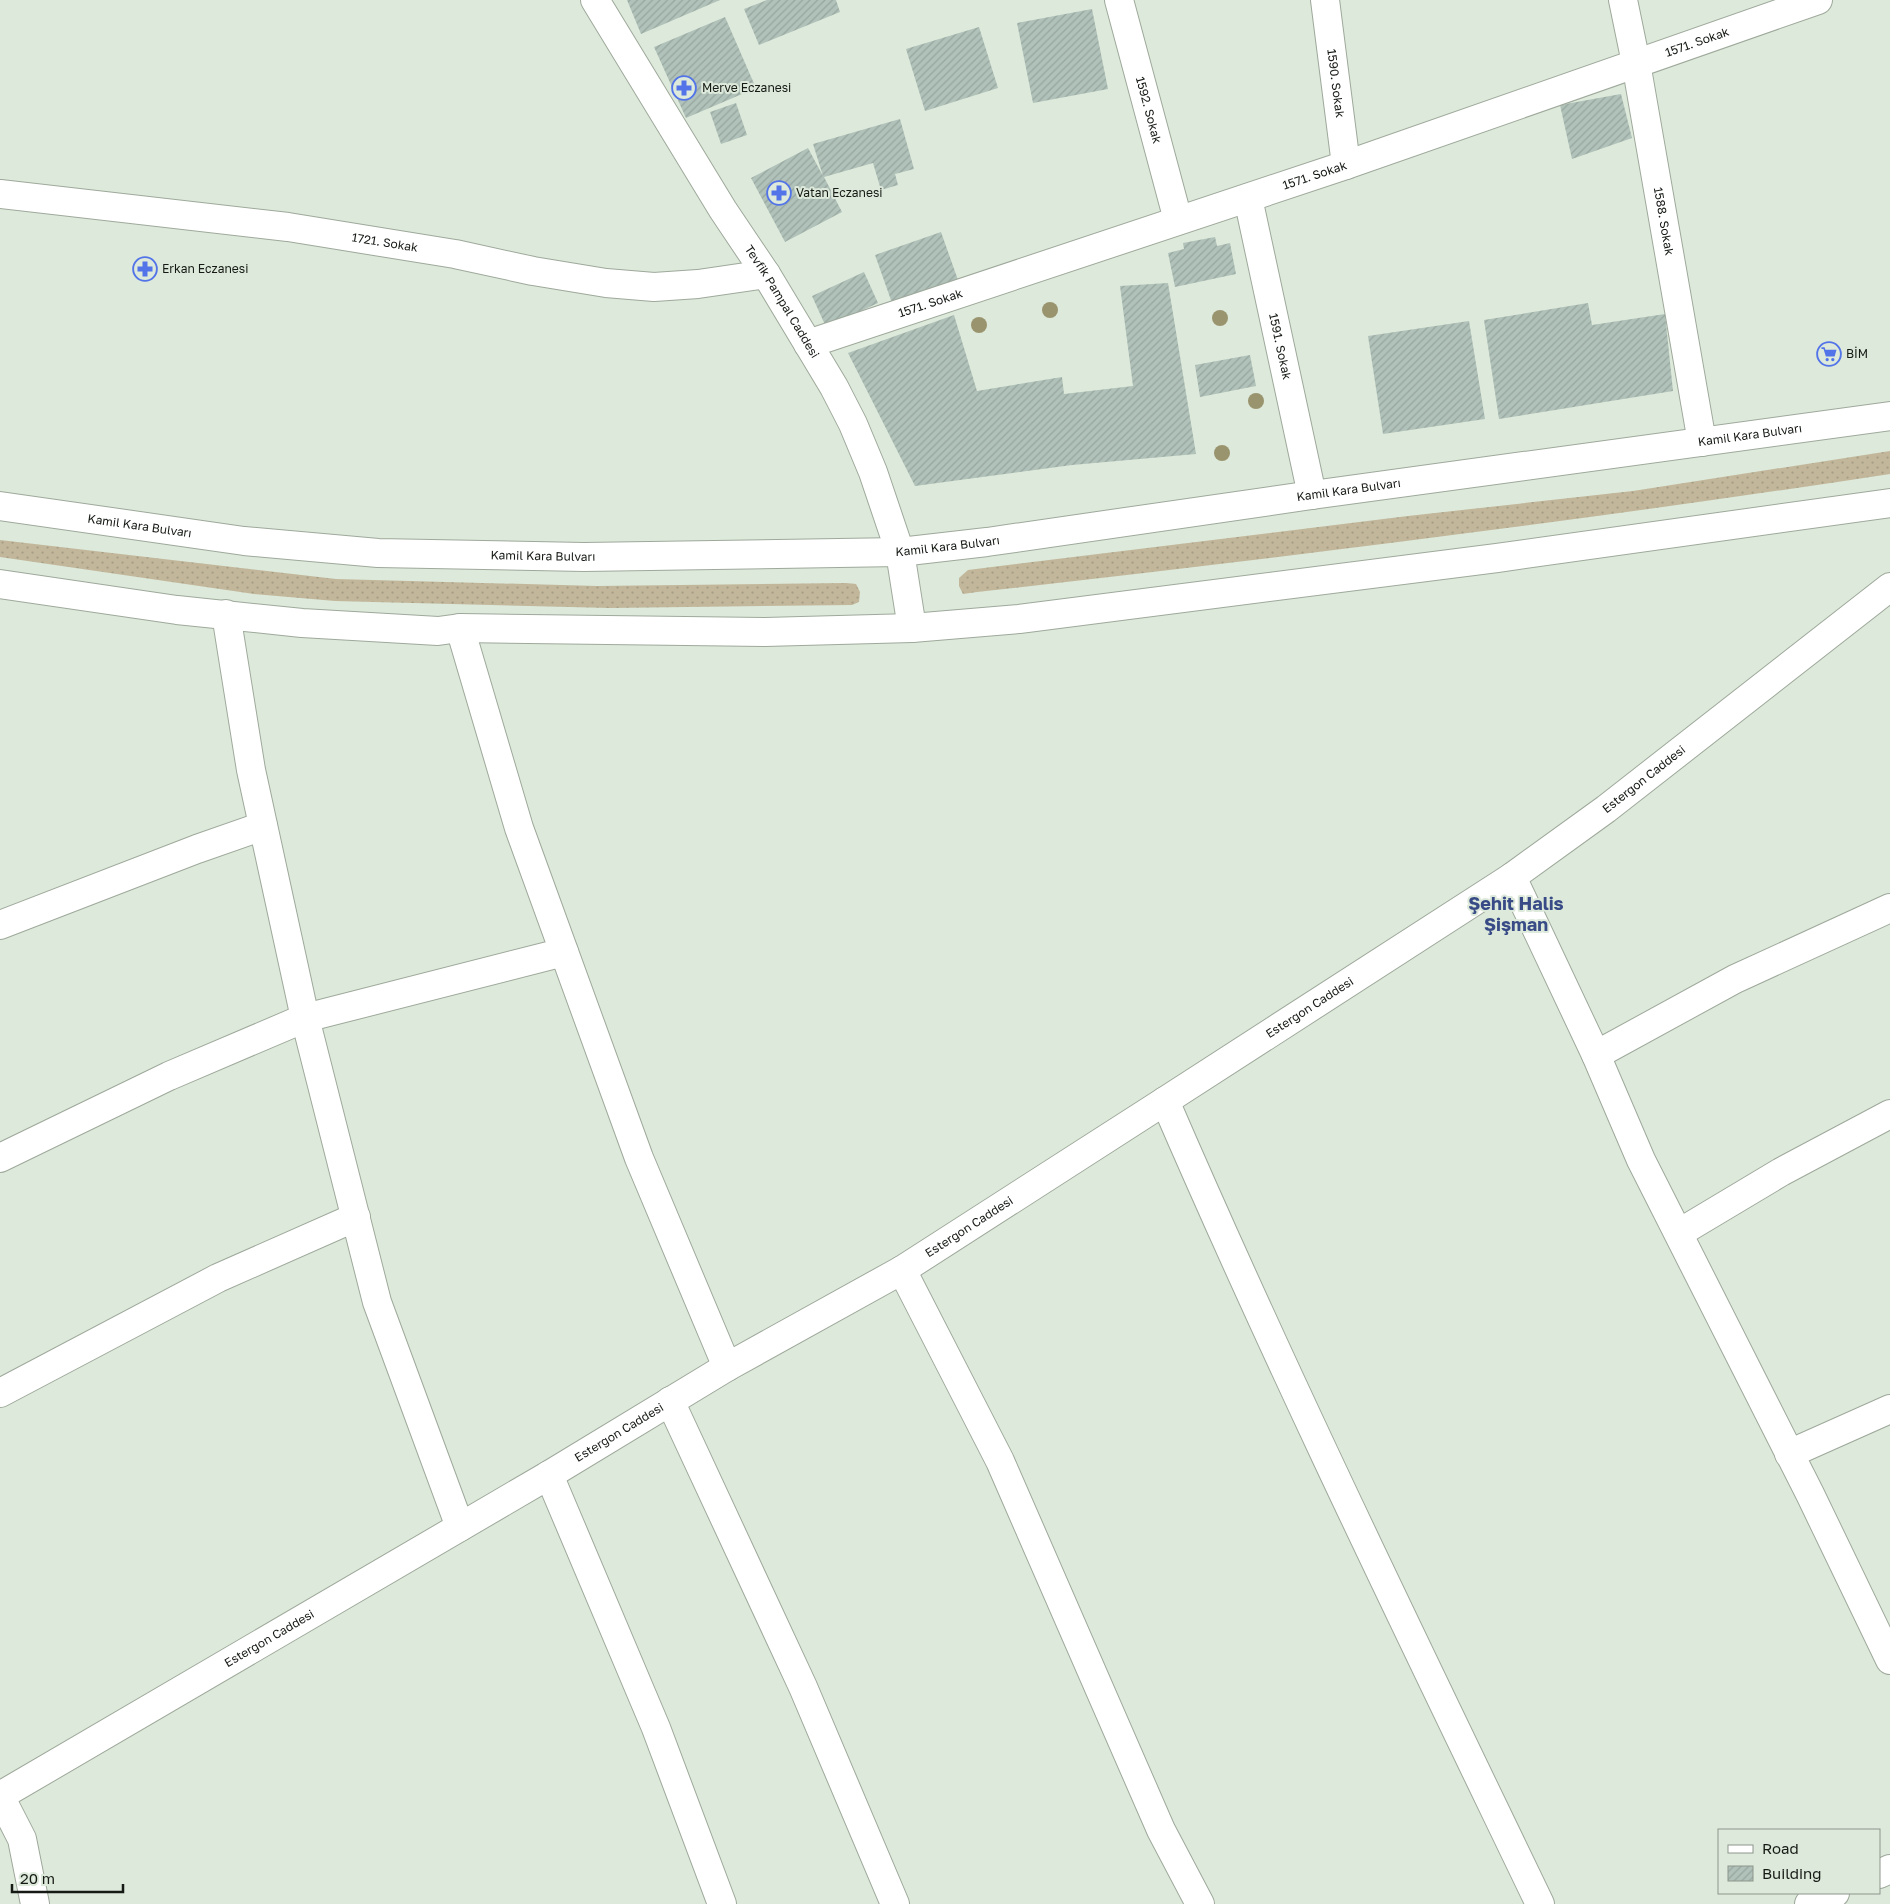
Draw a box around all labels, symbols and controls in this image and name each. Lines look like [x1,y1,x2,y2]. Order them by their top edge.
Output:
street label: 1571. Sokak [1663,24,1731,60]
street label: 1590. Sokak [1324,48,1348,119]
pharmacy icon: Merve Eczanesi [671,75,697,101]
street label: 1592. Sokak [1133,75,1165,145]
place label: Merve Eczanesi [702,80,791,95]
street label: 1571. Sokak [1280,157,1349,193]
pharmacy icon: Vatan Eczanesi [766,180,792,206]
place label: Vatan Eczanesi [796,185,883,200]
street label: 1588. Sokak [1651,186,1677,257]
street label: 1721. Sokak [351,229,419,255]
street label: Tevfik Pampal Caddesi [742,242,823,361]
pharmacy icon: Erkan Eczanesi [132,256,158,282]
place label: Erkan Eczanesi [162,261,248,276]
street label: 1571. Sokak [896,285,964,320]
street label: 1591. Sokak [1266,312,1295,381]
supermarket icon: BİM [1816,341,1842,367]
place label: BİM [1846,346,1868,361]
street label: Kamil Kara Bulvarı [1697,420,1803,449]
street label: Kamil Kara Bulvarı [1295,475,1402,504]
street label: Kamil Kara Bulvarı [87,511,193,540]
street label: Kamil Kara Bulvarı [895,532,1001,559]
street label: Kamil Kara Bulvarı [490,547,596,564]
street label: Estergon Caddesi [1599,742,1688,816]
district label: Şehit Halis Şişman [1468,892,1564,935]
street label: Estergon Caddesi [1263,973,1356,1041]
street label: Estergon Caddesi [922,1193,1016,1260]
street label: Estergon Caddesi [572,1399,666,1465]
street label: Estergon Caddesi [222,1606,317,1670]
legend [1718,1829,1880,1894]
text: Road [1762,1839,1799,1857]
scale bar [12,1862,124,1894]
text: Building [1762,1864,1822,1882]
text: 20 m [20,1869,55,1887]

